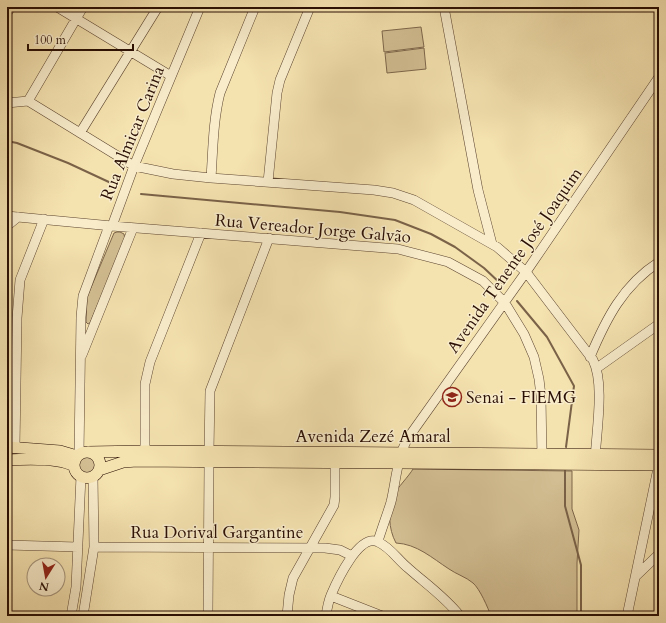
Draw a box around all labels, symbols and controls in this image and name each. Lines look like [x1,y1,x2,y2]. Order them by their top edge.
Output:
scale bar [28,26,133,52]
text: 100 m [34,32,67,48]
street label: Rua Almicar Carina [95,62,170,204]
street label: Avenida Tenente José Joaquim [441,162,588,358]
street label: Rua Vereador Jorge Galvão [214,208,412,249]
school or university icon: Senai - FIEMG [441,386,463,408]
place label: Senai - FIEMG [466,386,577,409]
street label: Avenida Zezé Amaral [295,425,451,448]
street label: Rua Dorival Gargantine [131,521,303,544]
north arrow [26,557,66,597]
text: N [38,578,50,595]

